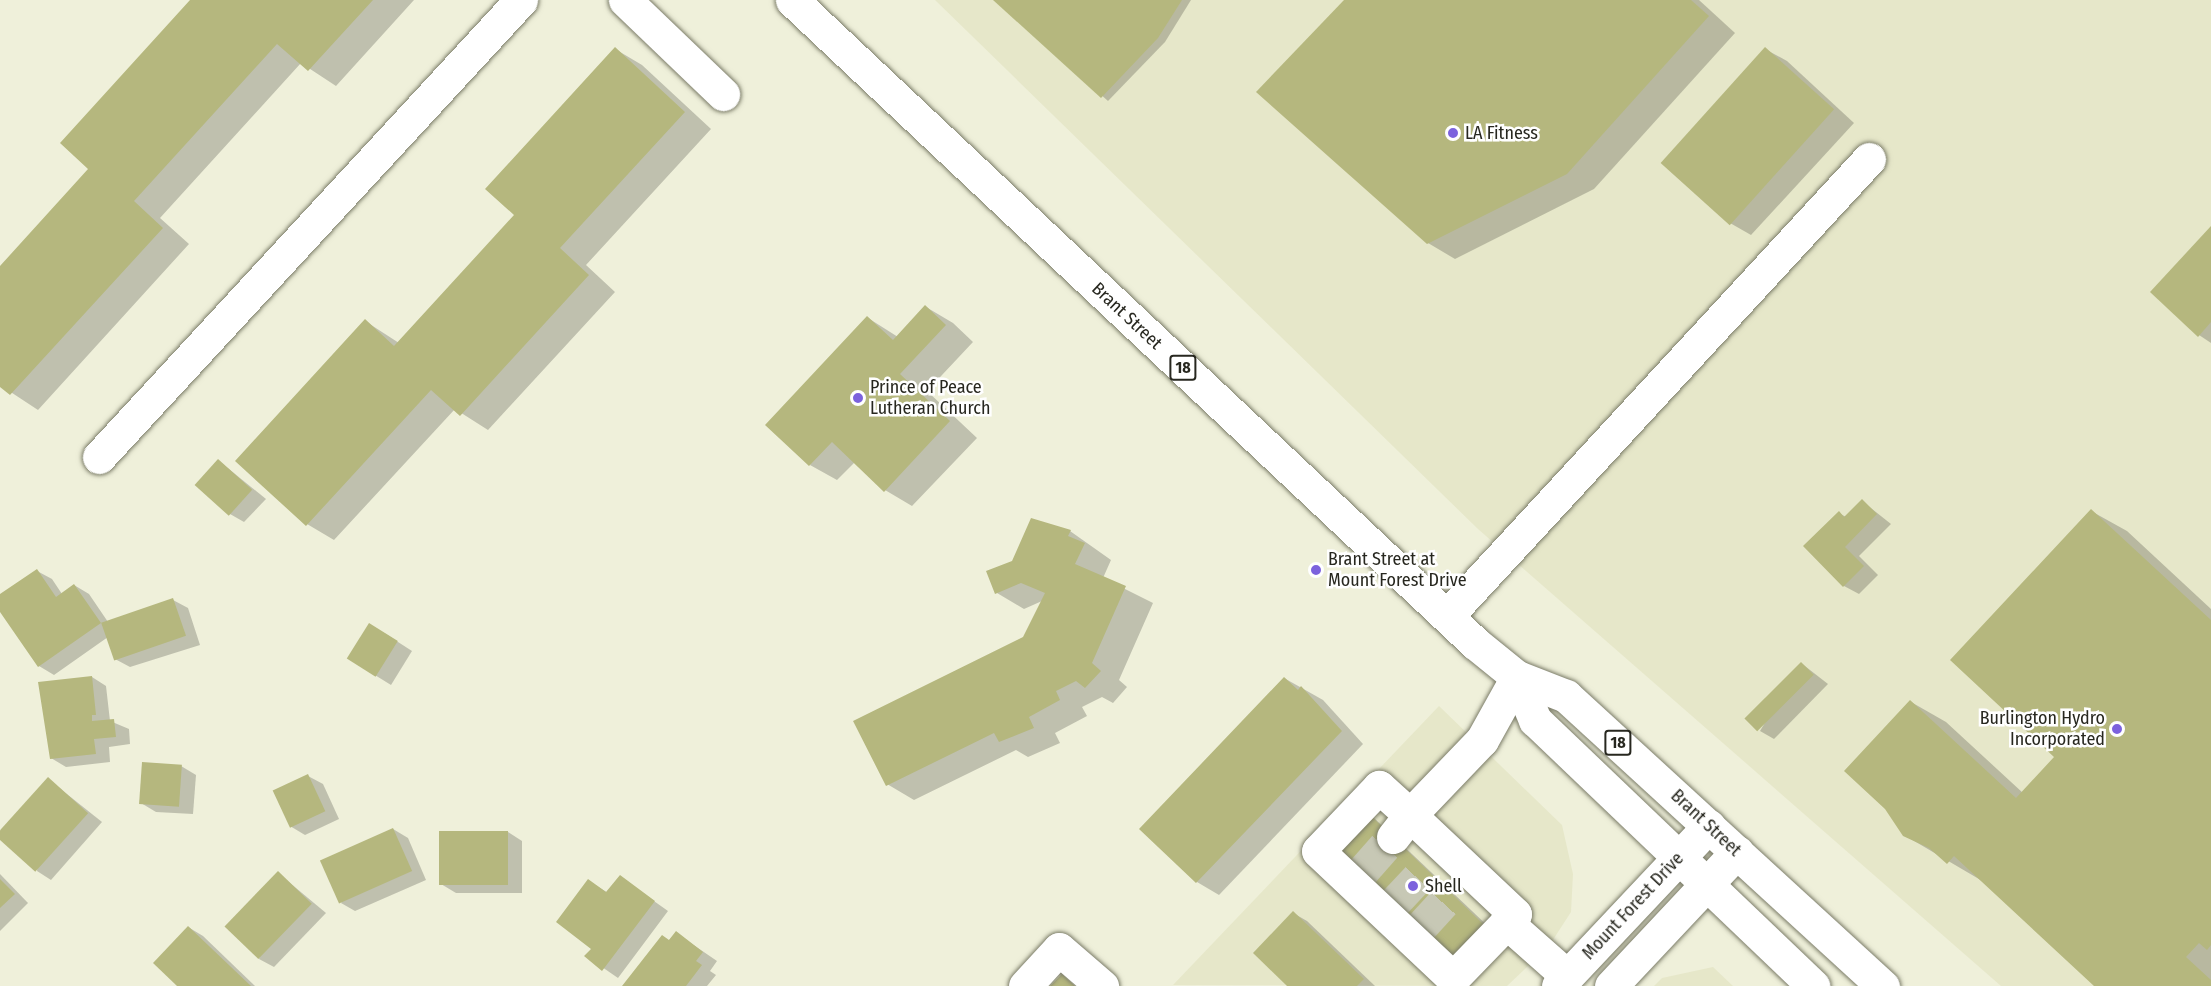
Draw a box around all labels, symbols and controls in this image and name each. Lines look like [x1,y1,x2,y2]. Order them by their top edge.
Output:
place label: LA Fitness [1465,122,1538,144]
marker: LA Fitness [1446,126,1460,140]
street label: Brant Street [1087,278,1167,354]
road number: 18 [1168,355,1198,381]
place label: Prince of Peace Lutheran Church [870,377,990,420]
marker: Prince of Peace Lutheran Church [851,391,865,405]
place label: Brant Street at Mount Forest Drive [1328,549,1467,592]
marker: Brant Street at Mount Forest Drive [1309,563,1323,577]
place label: Burlington Hydro Incorporated [1980,708,2105,750]
marker: Burlington Hydro Incorporated [2110,722,2124,736]
road number: 18 [1603,730,1633,756]
street label: Brant Street [1666,785,1746,861]
street label: Mount Forest Drive [1578,848,1688,964]
place label: Shell [1425,875,1462,897]
marker: Shell [1406,879,1420,893]

